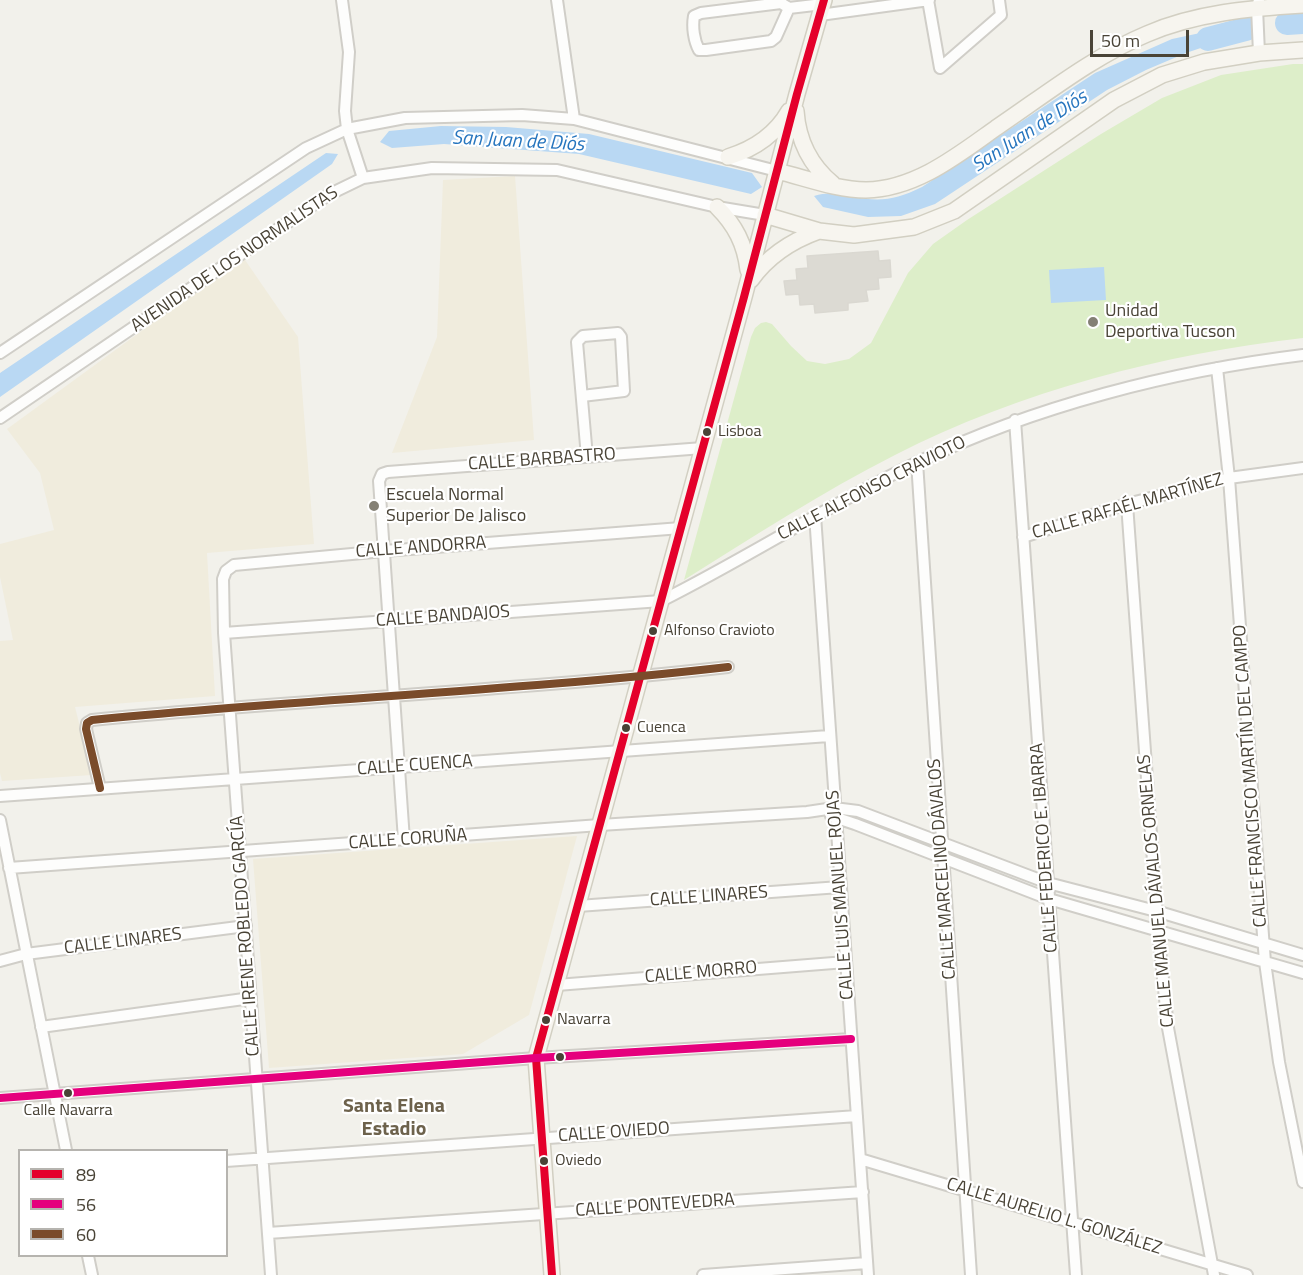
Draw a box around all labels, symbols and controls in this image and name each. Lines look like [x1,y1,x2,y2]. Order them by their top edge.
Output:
scale bar [1093,18,1192,56]
text: 50 m [1101,27,1140,54]
water label: San Juan de Diós [968,86,1092,178]
water label: San Juan de Diós [451,127,585,157]
street label: AVENIDA DE LOS NORMALISTAS [127,182,343,338]
place label: Unidad Deportiva Tucson [1105,301,1236,344]
marker: Unidad Deportiva Tucson [1086,315,1100,329]
place label: Lisboa [718,422,761,442]
marker: Lisboa [701,426,713,438]
street label: CALLE ALFONSO CRAVIOTO [774,432,970,546]
street label: CALLE BARBASTRO [467,444,617,476]
street label: CALLE RAFAÉL MARTÍNEZ [1030,469,1226,545]
place label: Escuela Normal Superior De Jalisco [386,485,526,528]
marker: Escuela Normal Superior De Jalisco [367,499,381,513]
street label: CALLE ANDORRA [355,533,487,563]
street label: CALLE BANDAJOS [375,602,511,632]
place label: Alfonso Cravioto [664,621,775,641]
street label: CALLE FRANCISCO MARTÍN DEL CAMPO [1230,624,1272,928]
marker: Alfonso Cravioto [647,625,659,637]
place label: Cuenca [637,718,686,738]
marker: Cuenca [620,722,632,734]
street label: CALLE FEDERICO E. IBARRA [1027,742,1063,954]
street label: CALLE CUENCA [357,751,473,781]
street label: CALLE MANUEL DÁVALOS ORNELAS [1134,754,1180,1028]
street label: CALLE MARCELINO DÁVALOS [924,758,962,980]
street label: CALLE LUIS MANUEL ROJAS [823,789,859,1001]
street label: CALLE IRENE ROBLEDO GARCÍA [227,815,265,1057]
street label: CALLE CORUÑA [348,825,468,855]
street label: CALLE LINARES [649,882,769,912]
street label: CALLE LINARES [63,924,183,960]
street label: CALLE MORRO [644,957,758,989]
place label: Navarra [557,1010,610,1030]
marker: Navarra [540,1014,552,1026]
unlabelled marker [554,1051,566,1063]
marker: Calle Navarra [62,1087,74,1099]
district label: Santa Elena Estadio [343,1095,445,1142]
place label: Calle Navarra [23,1101,113,1121]
street label: CALLE OVIEDO [558,1118,670,1148]
legend [18,1149,228,1257]
place label: Oviedo [555,1151,602,1171]
marker: Oviedo [538,1155,550,1167]
text: 89 [76,1161,96,1188]
street label: CALLE AURELIO L. GONZÁLEZ [944,1174,1164,1260]
street label: CALLE PONTEVEDRA [575,1190,735,1222]
text: 56 [76,1191,96,1218]
text: 60 [76,1221,96,1248]

